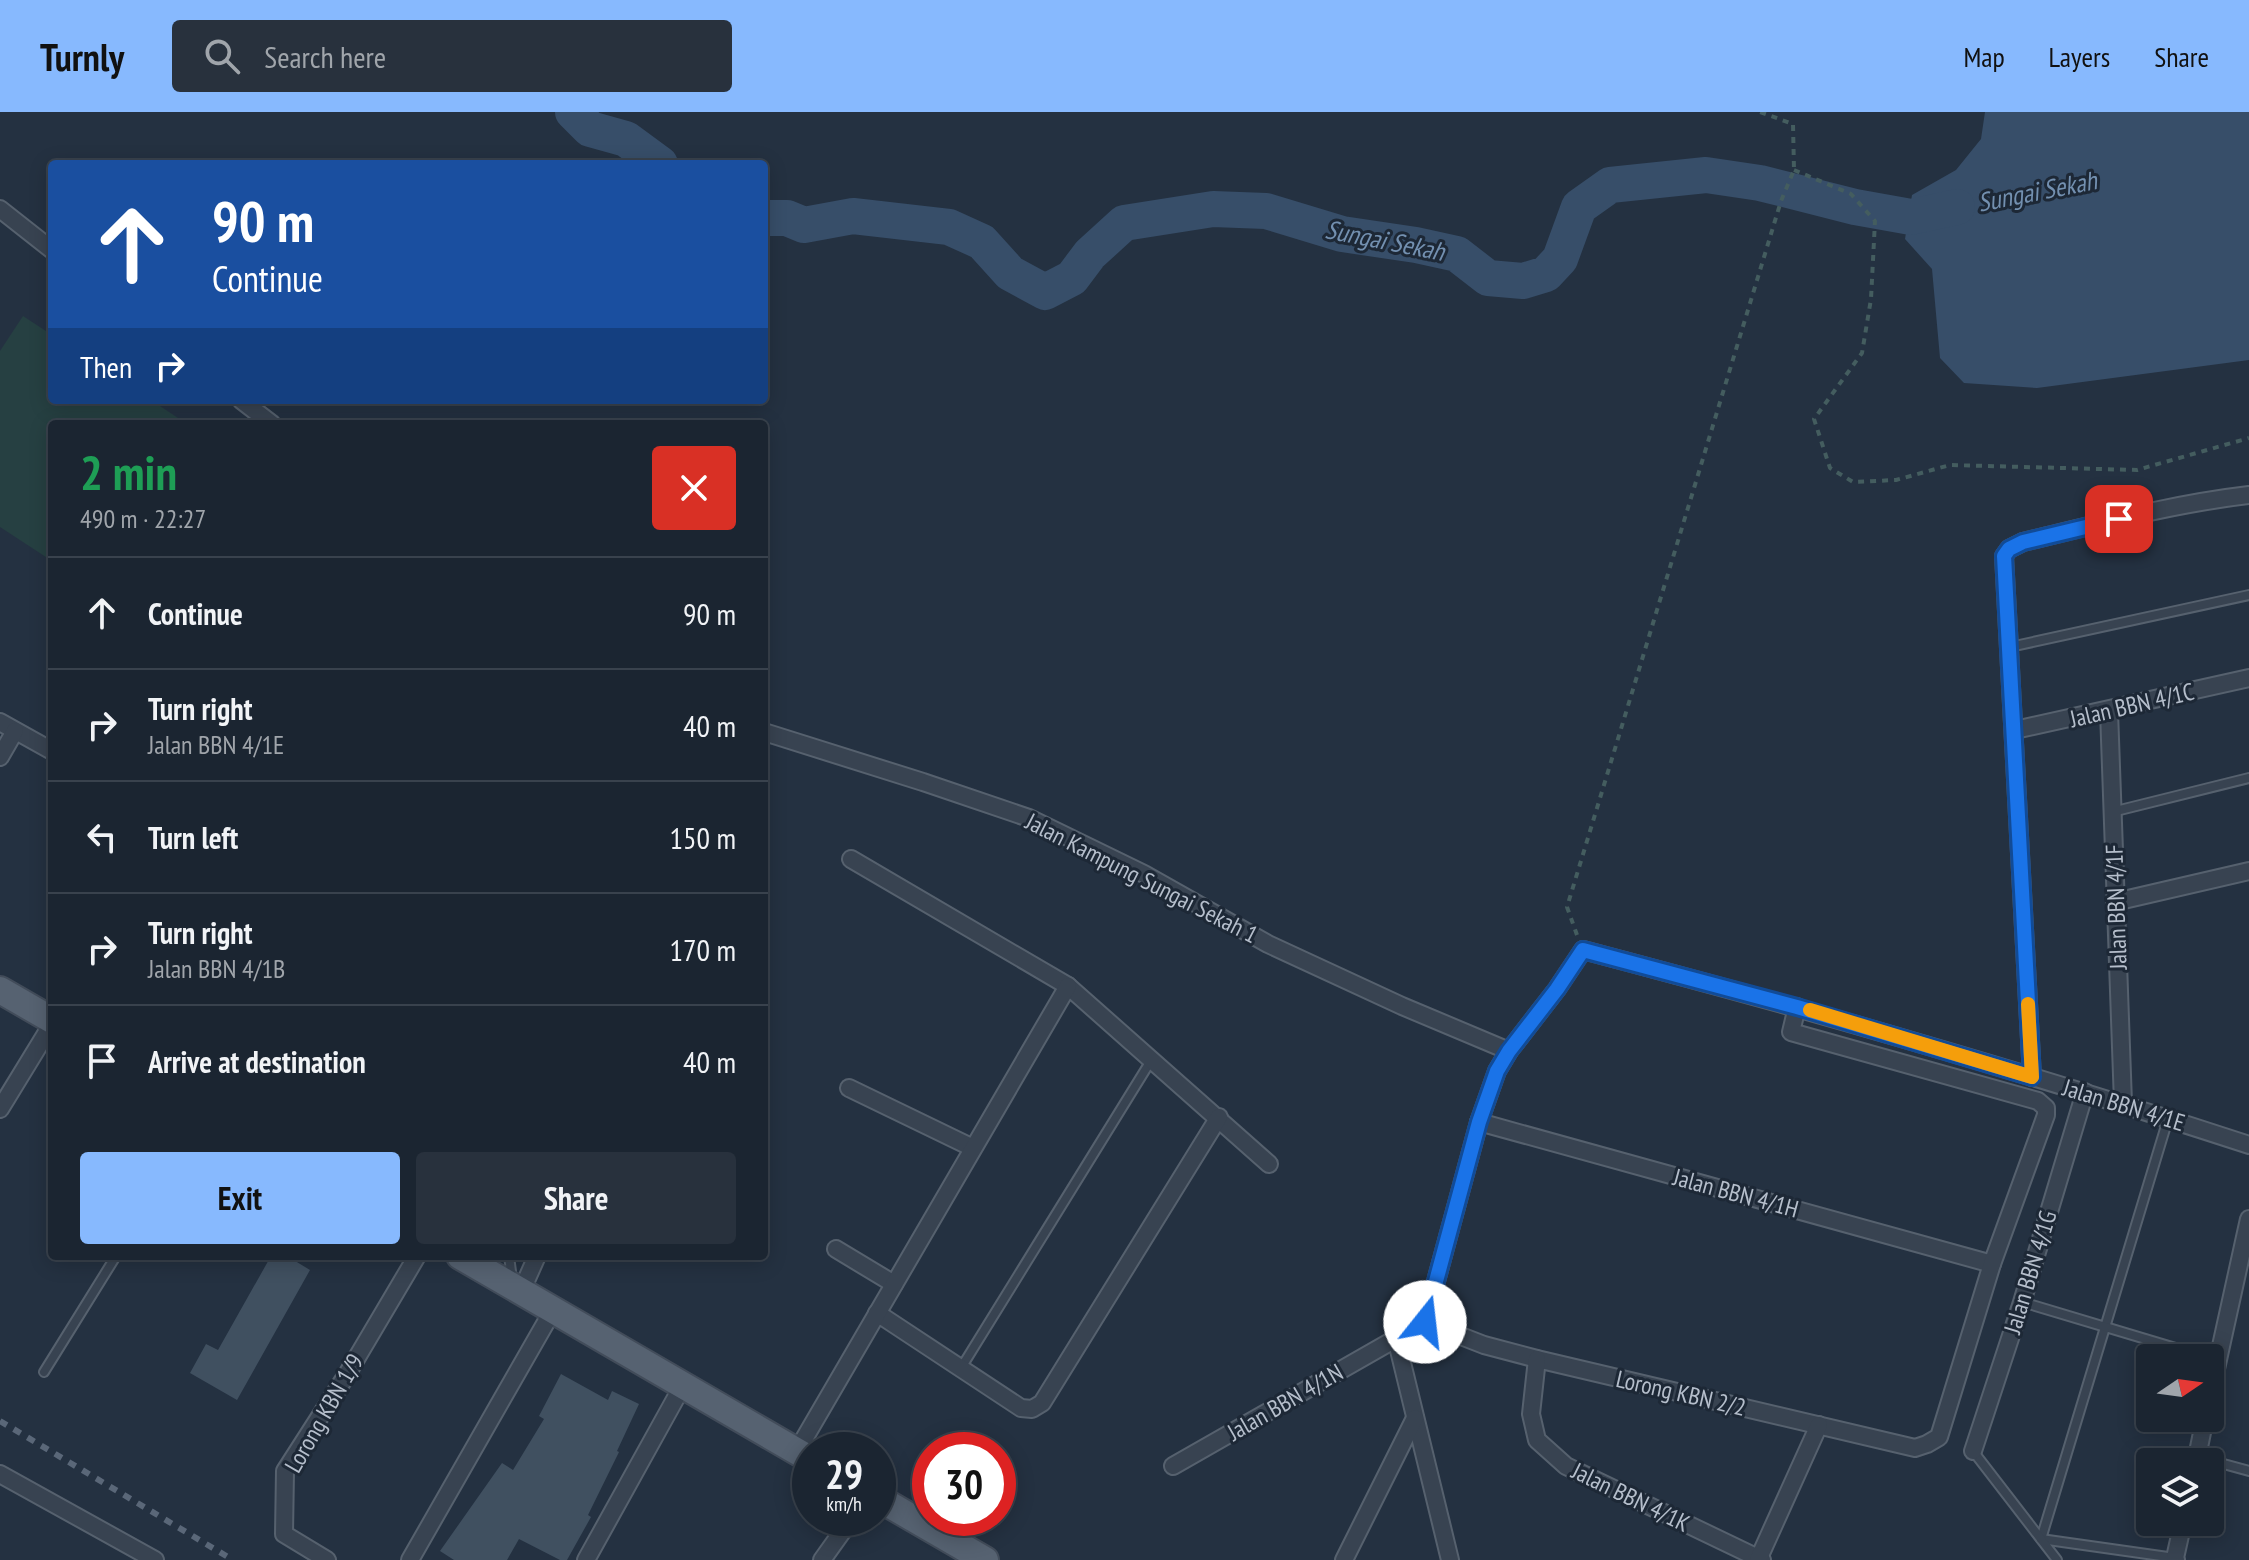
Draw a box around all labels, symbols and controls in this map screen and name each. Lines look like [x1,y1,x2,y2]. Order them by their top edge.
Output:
search box [172,20,732,92]
text: Turnly [40,32,124,81]
icon: search [200,34,244,78]
text: Search here [264,37,386,76]
text: Map [1963,38,2005,75]
text: Layers [2049,38,2110,75]
text: Share [2154,38,2209,75]
water label: Sungai Sekah [1975,163,2101,219]
text: 90 m [212,185,314,257]
icon: ahead [80,192,184,296]
water label: Sungai Sekah [1323,212,1449,268]
text: Continue [212,255,323,302]
icon: right [148,344,192,388]
text: Then [80,347,132,386]
text: 2 min [80,441,177,503]
button: close [652,446,736,530]
pin [2085,485,2153,553]
icon: arrive [2097,497,2141,541]
text: 490 m · 22:27 [80,502,206,535]
icon: ahead [80,591,124,635]
text: Continue [148,594,243,633]
text: 90 m [683,594,736,633]
street label: Jalan BBN 4/1C [2066,676,2197,735]
text: Turn right [148,689,252,728]
icon: right [80,703,124,747]
text: 40 m [683,706,736,745]
text: Jalan BBN 4/1E [148,728,284,761]
street label: Jalan Kampung Sungai Sekah 1 [1020,805,1263,950]
icon: left [80,815,124,859]
text: Turn left [148,818,238,857]
text: 150 m [670,818,736,857]
street label: Jalan BBN 4/1F [2098,844,2134,971]
text: Turn right [148,913,252,952]
icon: right [80,927,124,971]
text: 170 m [670,930,736,969]
text: Jalan BBN 4/1B [148,952,285,985]
icon: arrive [80,1039,124,1083]
text: Arrive at destination [148,1042,366,1081]
text: 40 m [683,1042,736,1081]
street label: Jalan BBN 4/1E [2058,1071,2189,1138]
button: Exit [80,1152,400,1244]
button: Share [416,1152,736,1244]
street label: Jalan BBN 4/1H [1669,1161,1802,1225]
street label: Jalan BBN 4/1G [1996,1207,2063,1338]
position arrow [1383,1280,1467,1364]
north arrow [2136,1344,2224,1432]
map controls [2136,1344,2224,1536]
street label: Lorong KBN 1/9 [278,1348,370,1478]
street label: Jalan BBN 4/1N [1221,1356,1348,1448]
street label: Lorong KBN 2/2 [1613,1363,1749,1423]
speed limit sign: 30 [912,1432,1016,1536]
text: 29 [825,1448,863,1500]
button: layers [2136,1448,2224,1536]
street label: Jalan BBN 4/1K [1566,1455,1695,1539]
text: km/h [826,1491,862,1517]

